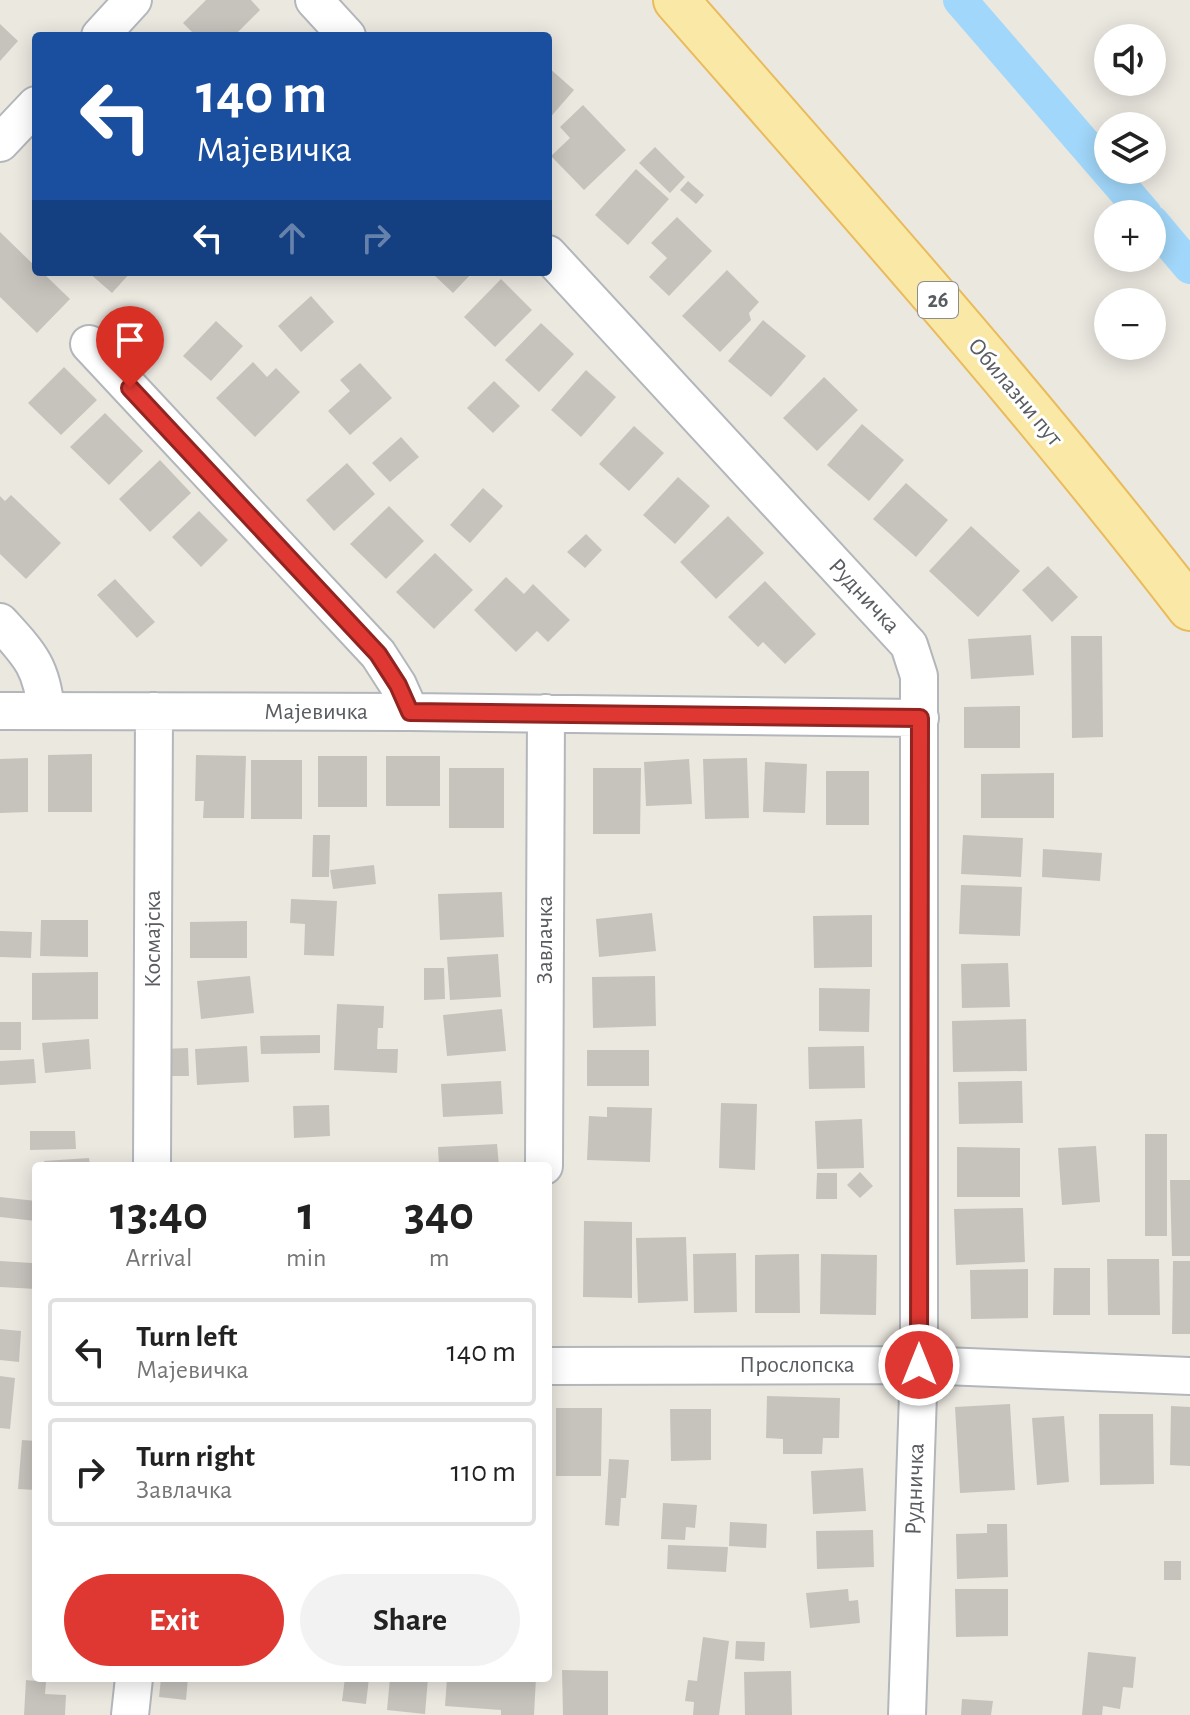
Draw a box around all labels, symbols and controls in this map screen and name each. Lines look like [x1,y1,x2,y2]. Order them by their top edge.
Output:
map controls [1094,24,1166,360]
button: sound [1094,24,1166,96]
icon: left [64,64,168,168]
text: 140 m [196,67,327,123]
button: layers [1094,112,1166,184]
text: Мајевичка [196,132,352,168]
button: + [1094,200,1166,272]
icon: left [186,216,230,260]
icon: ahead [270,216,314,260]
icon: right [354,216,398,260]
road number: 26 [918,282,958,318]
button: − [1094,288,1166,360]
pin [96,306,164,388]
icon: arrive [108,318,152,362]
street label: Обилазни пут [963,334,1067,451]
street label: Рудничка [824,554,904,638]
street label: Мајевичка [264,700,368,724]
street label: Космајска [141,890,165,988]
street label: Завлачка [533,896,557,984]
text: 13:40 [110,1191,208,1239]
text: 1 [297,1191,315,1239]
text: 340 [404,1191,474,1239]
text: Arrival [126,1245,192,1271]
text: min [286,1245,326,1271]
text: m [429,1245,450,1271]
text: Turn left [136,1322,237,1352]
position arrow [877,1323,961,1407]
icon: left [68,1330,112,1374]
text: 140 m [446,1337,516,1367]
street label: Прослопска [739,1353,855,1377]
text: Мајевичка [136,1357,249,1383]
text: Turn right [136,1442,255,1472]
street label: Рудничка [901,1443,929,1535]
icon: right [68,1450,112,1494]
text: 110 m [451,1457,516,1487]
text: Завлачка [136,1477,232,1503]
button: Exit [64,1574,284,1666]
button: Share [300,1574,520,1666]

